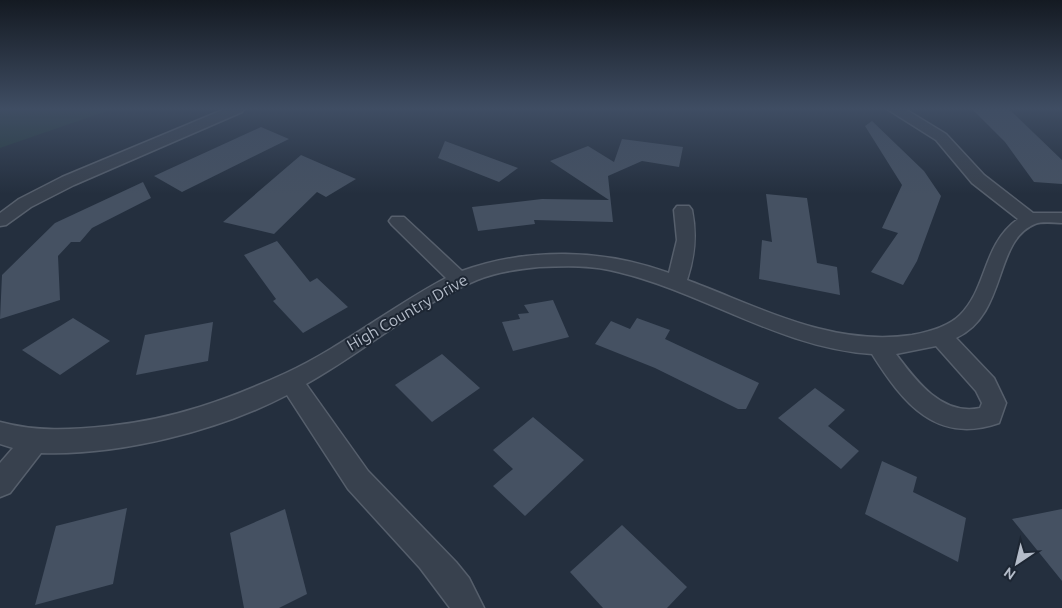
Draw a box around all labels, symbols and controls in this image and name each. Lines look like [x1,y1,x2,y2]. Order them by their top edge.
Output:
street label: High Country Drive [343,270,471,354]
north arrow [992,538,1042,588]
text: N [1001,564,1018,583]

